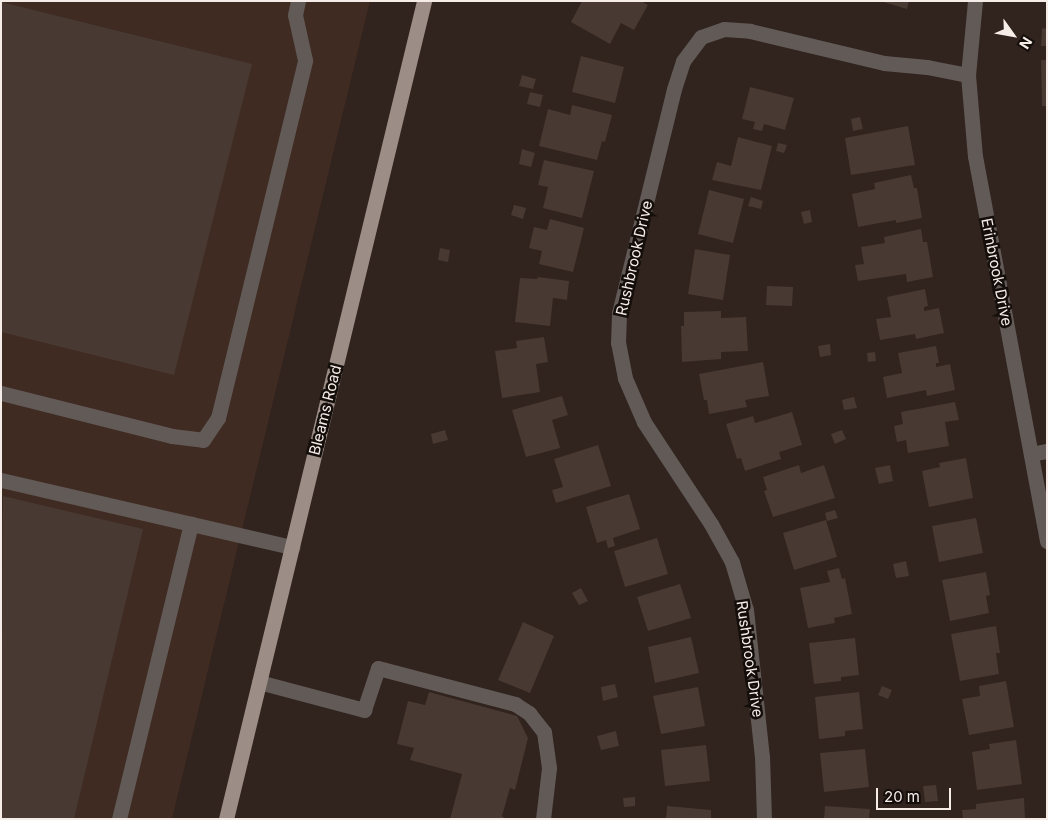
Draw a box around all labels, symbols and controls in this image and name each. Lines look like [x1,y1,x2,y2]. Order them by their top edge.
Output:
north arrow [988,10,1038,60]
text: N [1016,34,1036,52]
street label: Rushbrook Drive [612,199,656,317]
street label: Erinbrook Drive [978,216,1016,328]
street label: Bleams Road [305,363,345,457]
street label: Rushbrook Drive [733,600,767,718]
scale bar [878,778,953,810]
text: 20 m [884,787,920,806]

